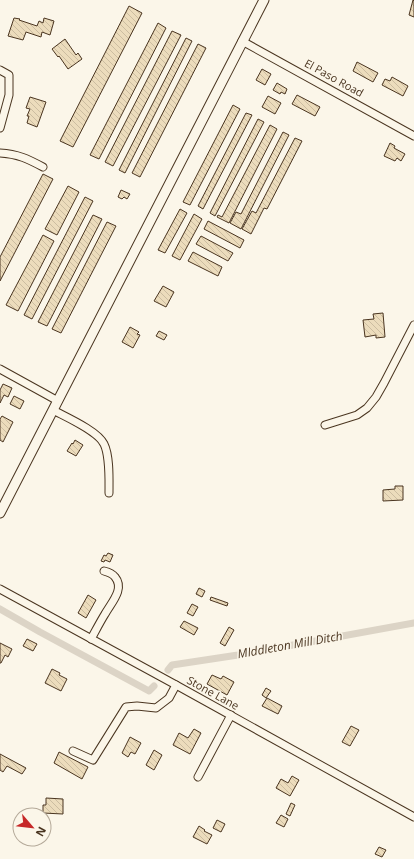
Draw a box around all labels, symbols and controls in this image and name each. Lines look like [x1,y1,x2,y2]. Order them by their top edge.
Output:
street label: El Paso Road [302,55,367,100]
water label: MIddleton Mill Ditch [236,627,344,662]
street label: Stone Lane [185,672,242,713]
north arrow [12,807,52,847]
text: N [33,824,50,839]

